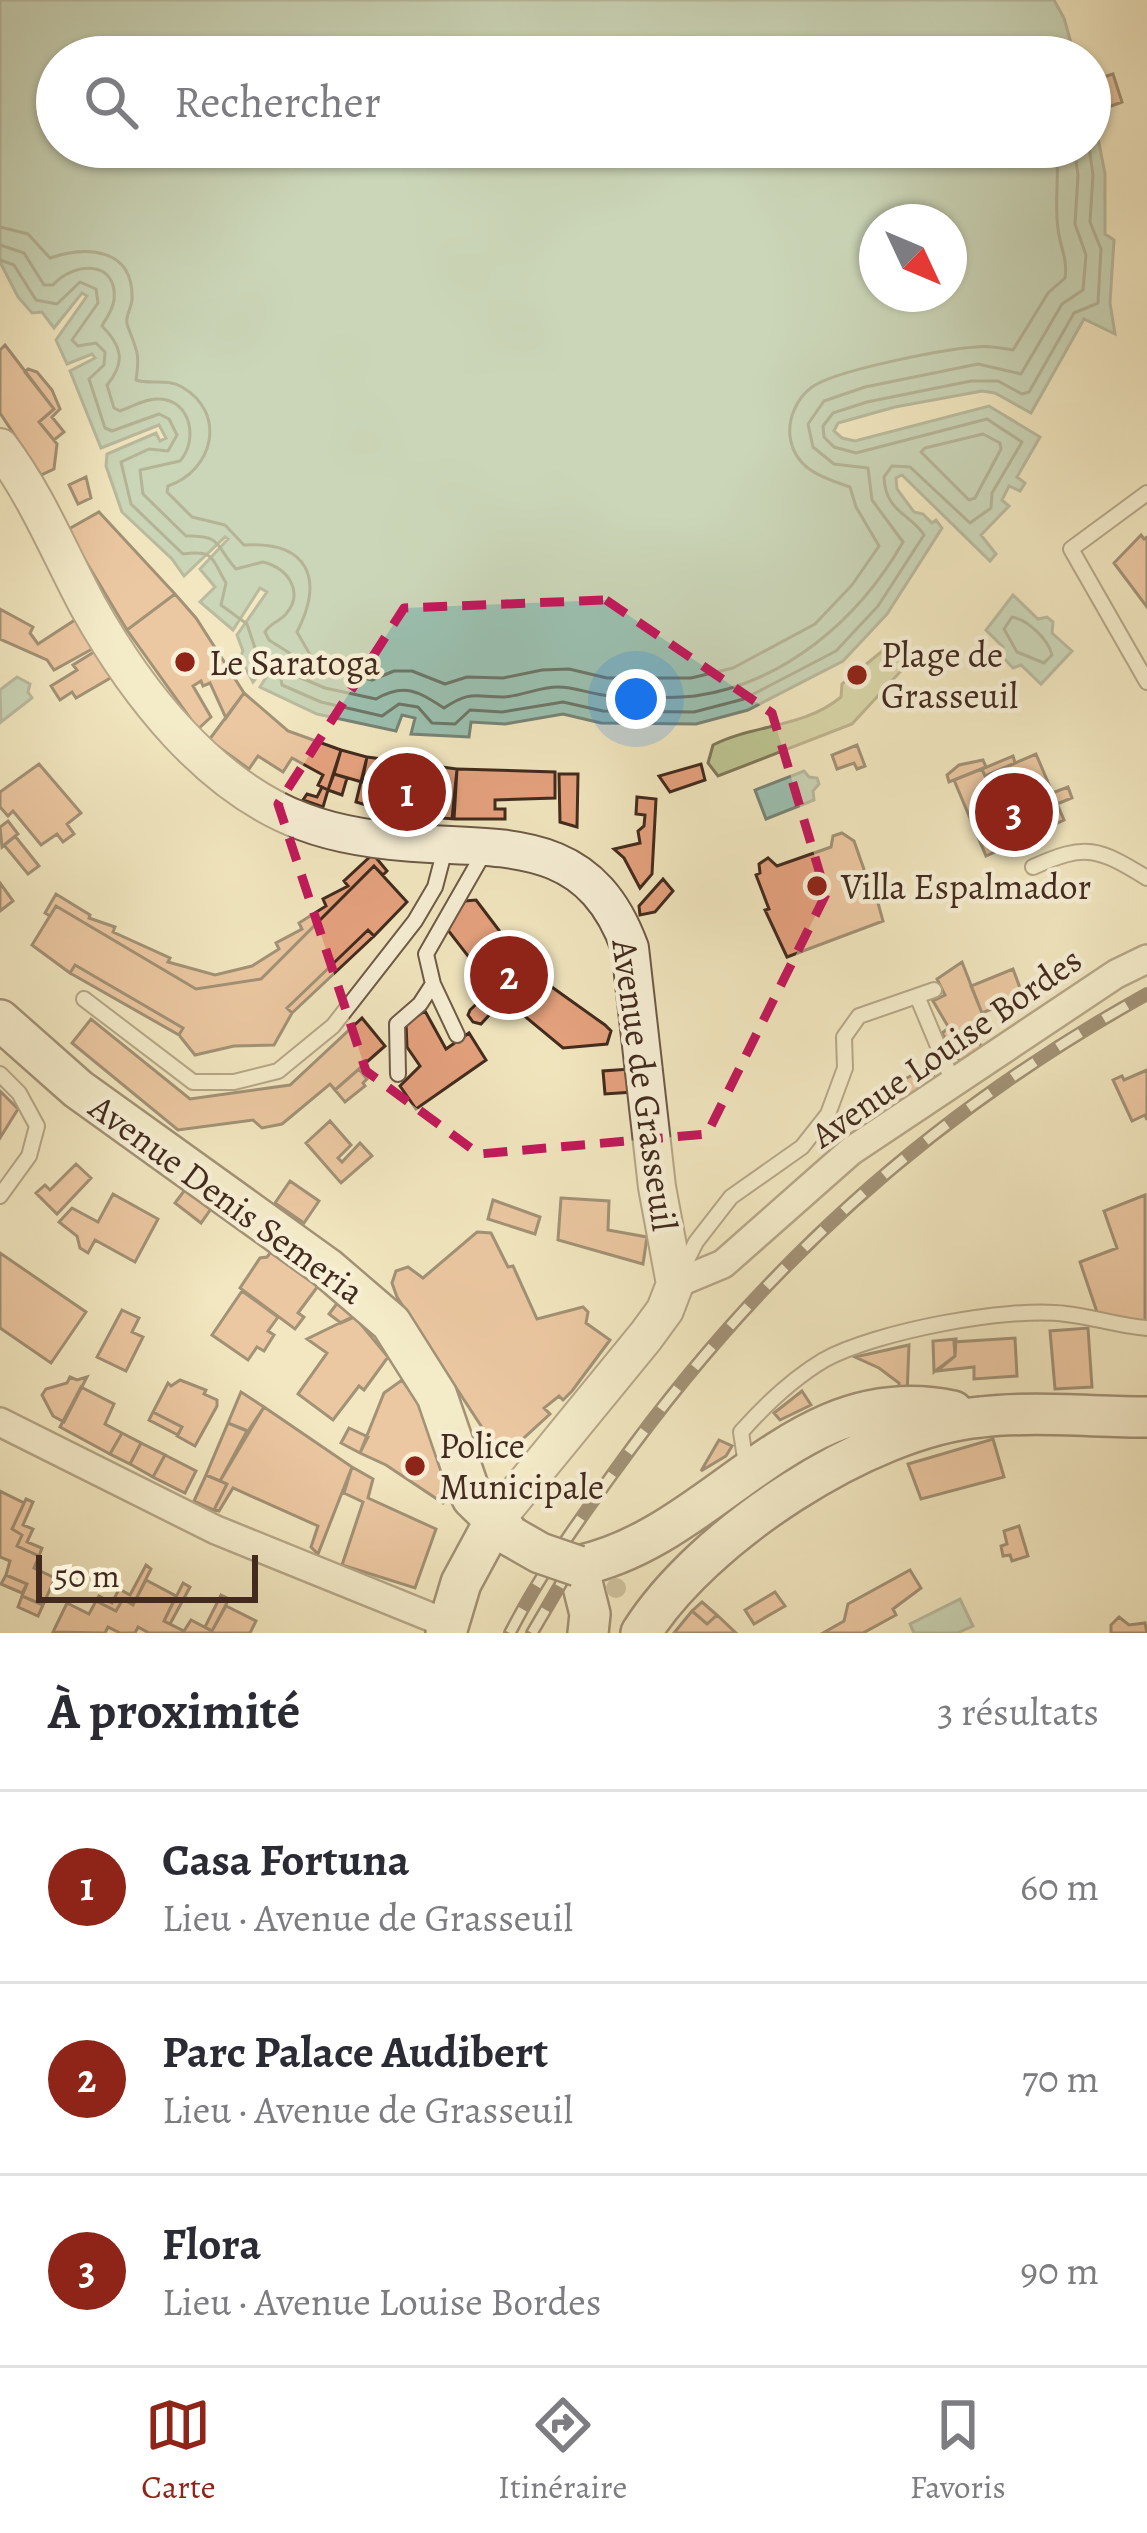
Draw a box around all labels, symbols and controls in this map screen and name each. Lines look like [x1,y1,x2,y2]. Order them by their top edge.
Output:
search box [36,36,1111,168]
icon: search [78,69,144,135]
text: Rechercher [174,71,381,133]
north arrow [859,204,967,312]
place label: Plage de Grasseuil [881,630,1018,720]
place label: Le Saratoga [209,638,380,687]
marker: Le Saratoga [172,649,198,675]
marker: Plage de Grasseuil [844,662,870,688]
your location [606,669,666,729]
pin: 1 [368,747,446,837]
pin: 3 [975,767,1053,857]
place label: Villa Espalmador [840,862,1091,911]
marker: Villa Espalmador [804,873,830,899]
pin: 2 [470,930,548,1020]
street label: Avenue de Grasseuil [600,935,690,1234]
street label: Avenue Louise Bordes [800,935,1091,1160]
street label: Avenue Denis Semeria [79,1082,374,1316]
place label: Police Municipale [439,1421,604,1511]
marker: Police Municipale [402,1453,428,1479]
scale bar [36,1549,258,1602]
text: 50 m [54,1553,120,1598]
text: À proximité [48,1676,300,1746]
text: 3 résultats [937,1685,1099,1738]
text: Casa Fortuna [162,1829,409,1891]
text: 1 [80,1860,94,1913]
text: 60 m [1020,1860,1099,1913]
text: Lieu · Avenue de Grasseuil [162,1891,573,1944]
text: Parc Palace Audibert [162,2021,548,2083]
text: 2 [78,2052,96,2105]
text: 70 m [1022,2052,1099,2105]
text: Lieu · Avenue de Grasseuil [162,2083,573,2136]
text: Flora [162,2213,261,2275]
text: 3 [79,2244,95,2297]
text: 90 m [1020,2244,1099,2297]
text: Lieu · Avenue Louise Bordes [162,2275,602,2328]
tab: Carte [141,2392,216,2509]
tab: Itinéraire [498,2392,627,2509]
tab: Favoris [910,2392,1006,2509]

